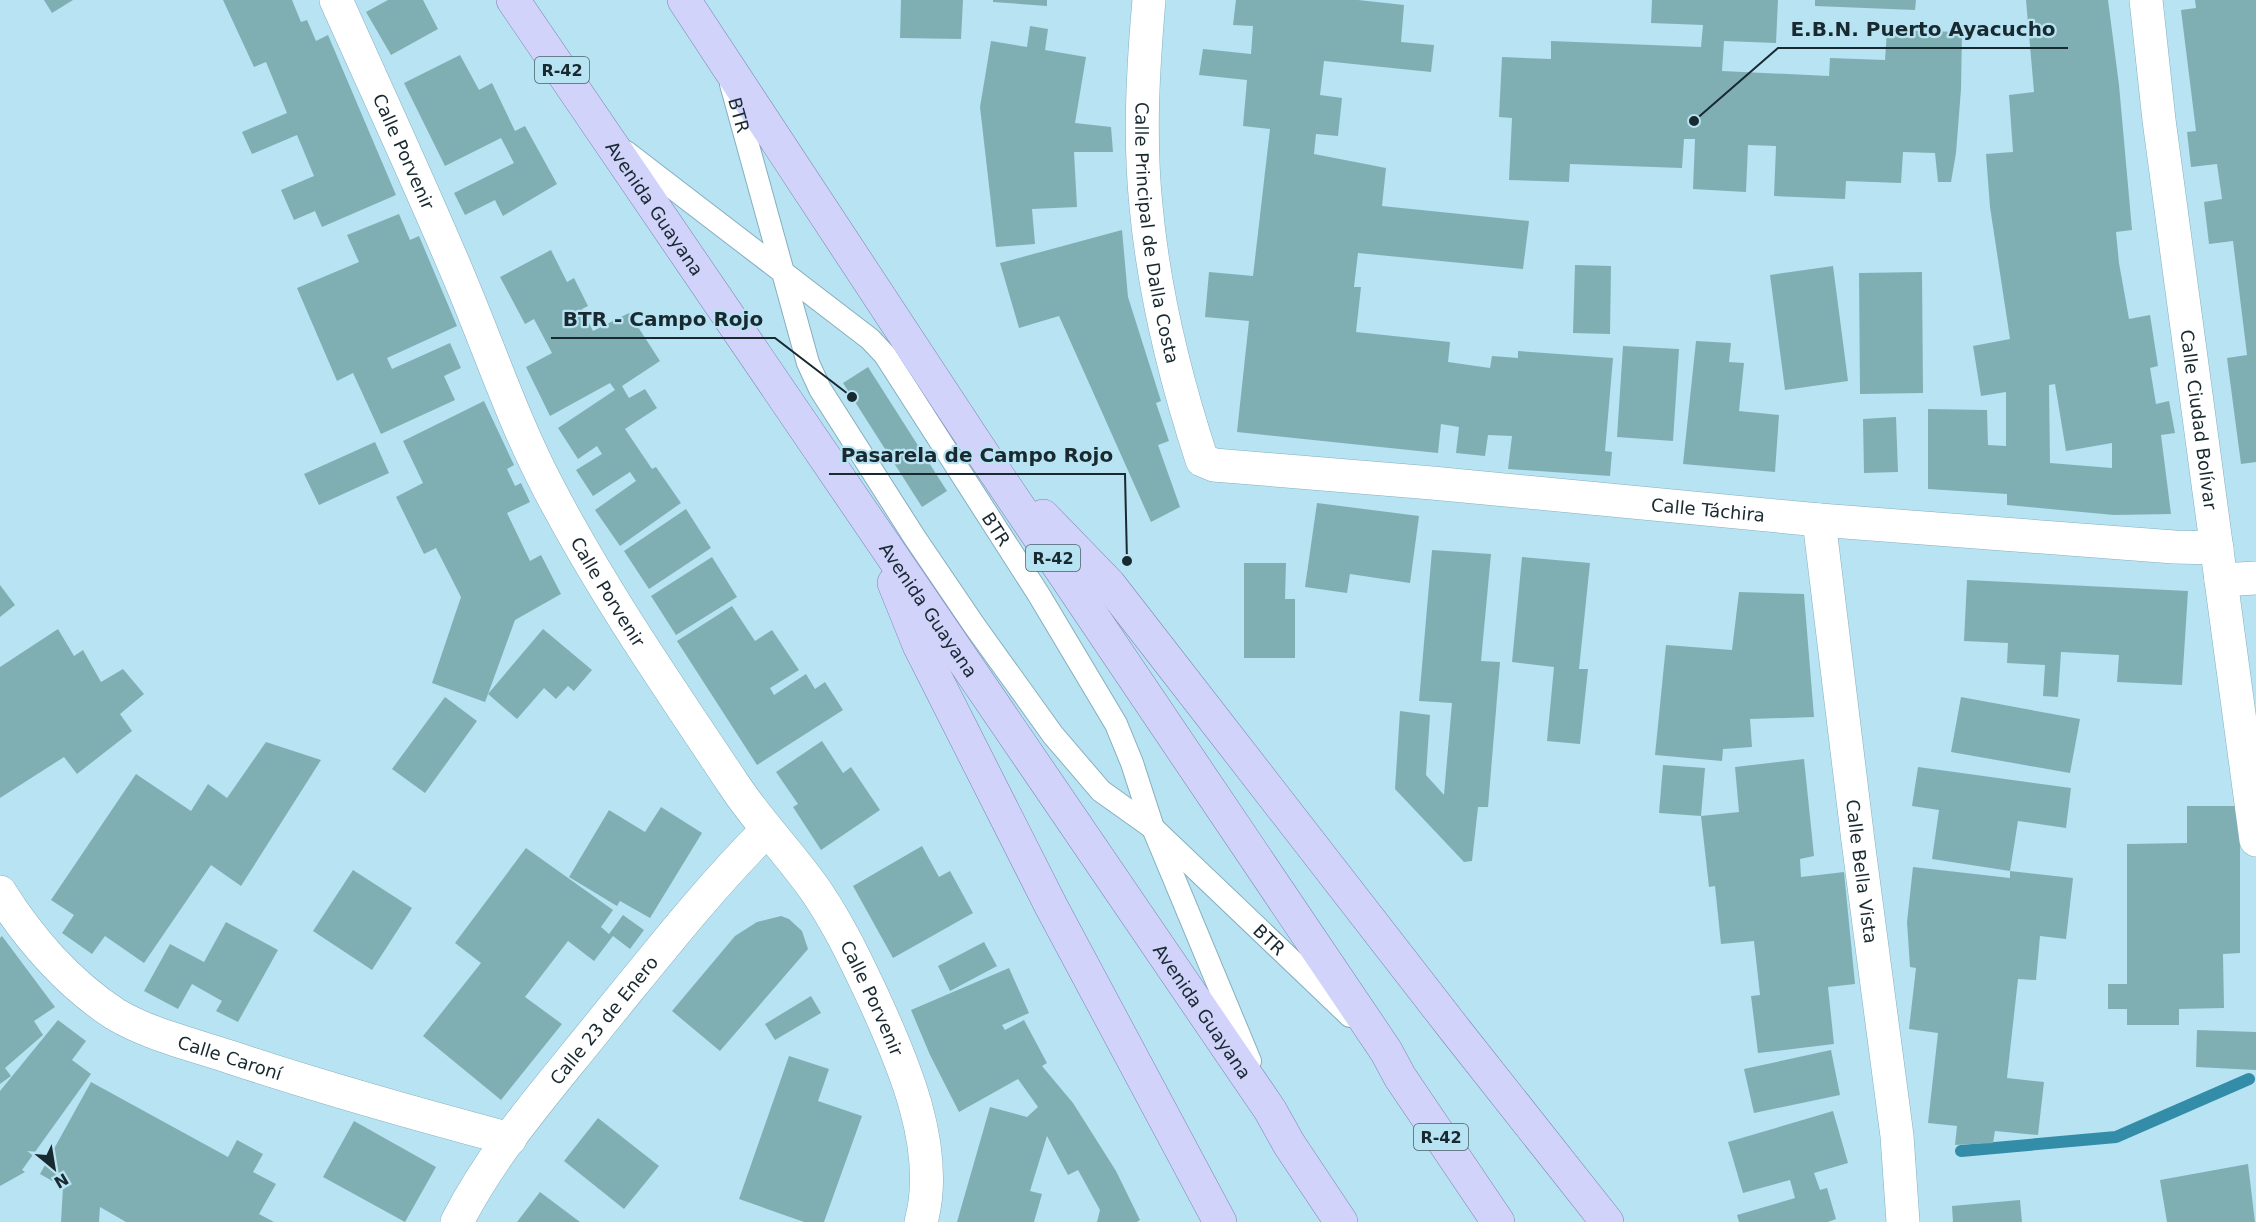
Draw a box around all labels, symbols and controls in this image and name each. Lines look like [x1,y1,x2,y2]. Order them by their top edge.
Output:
callout: E.B.N. Puerto Ayacucho [1778,10,2068,48]
text: E.B.N. Puerto Ayacucho [1790,17,2056,41]
road number: R-42 [535,57,589,83]
street label: Calle Porvenir [369,90,439,213]
street label: BTR [725,95,754,135]
street label: Calle Principal de Dalla Costa [1132,102,1184,366]
street label: Avenida Guayana [602,137,708,279]
callout: BTR - Campo Rojo [551,300,775,338]
text: BTR - Campo Rojo [563,307,763,331]
street label: Calle Ciudad Bolívar [2177,328,2222,512]
callout: Pasarela de Campo Rojo [829,436,1125,474]
text: Pasarela de Campo Rojo [841,443,1113,467]
street label: Calle Táchira [1650,494,1766,525]
street label: BTR [978,508,1015,550]
street label: Calle Porvenir [567,533,650,651]
street label: Avenida Guayana [876,538,982,681]
road number: R-42 [1026,545,1080,571]
street label: Calle Bella Vista [1843,798,1882,945]
street label: BTR [1249,919,1290,959]
street label: Calle Porvenir [837,937,908,1059]
street label: Avenida Guayana [1149,940,1256,1082]
street label: Calle 23 de Enero [545,952,662,1088]
street label: Calle Caroní [175,1031,286,1084]
road number: R-42 [1414,1124,1468,1150]
north arrow [24,1138,84,1198]
text: N [51,1169,72,1192]

